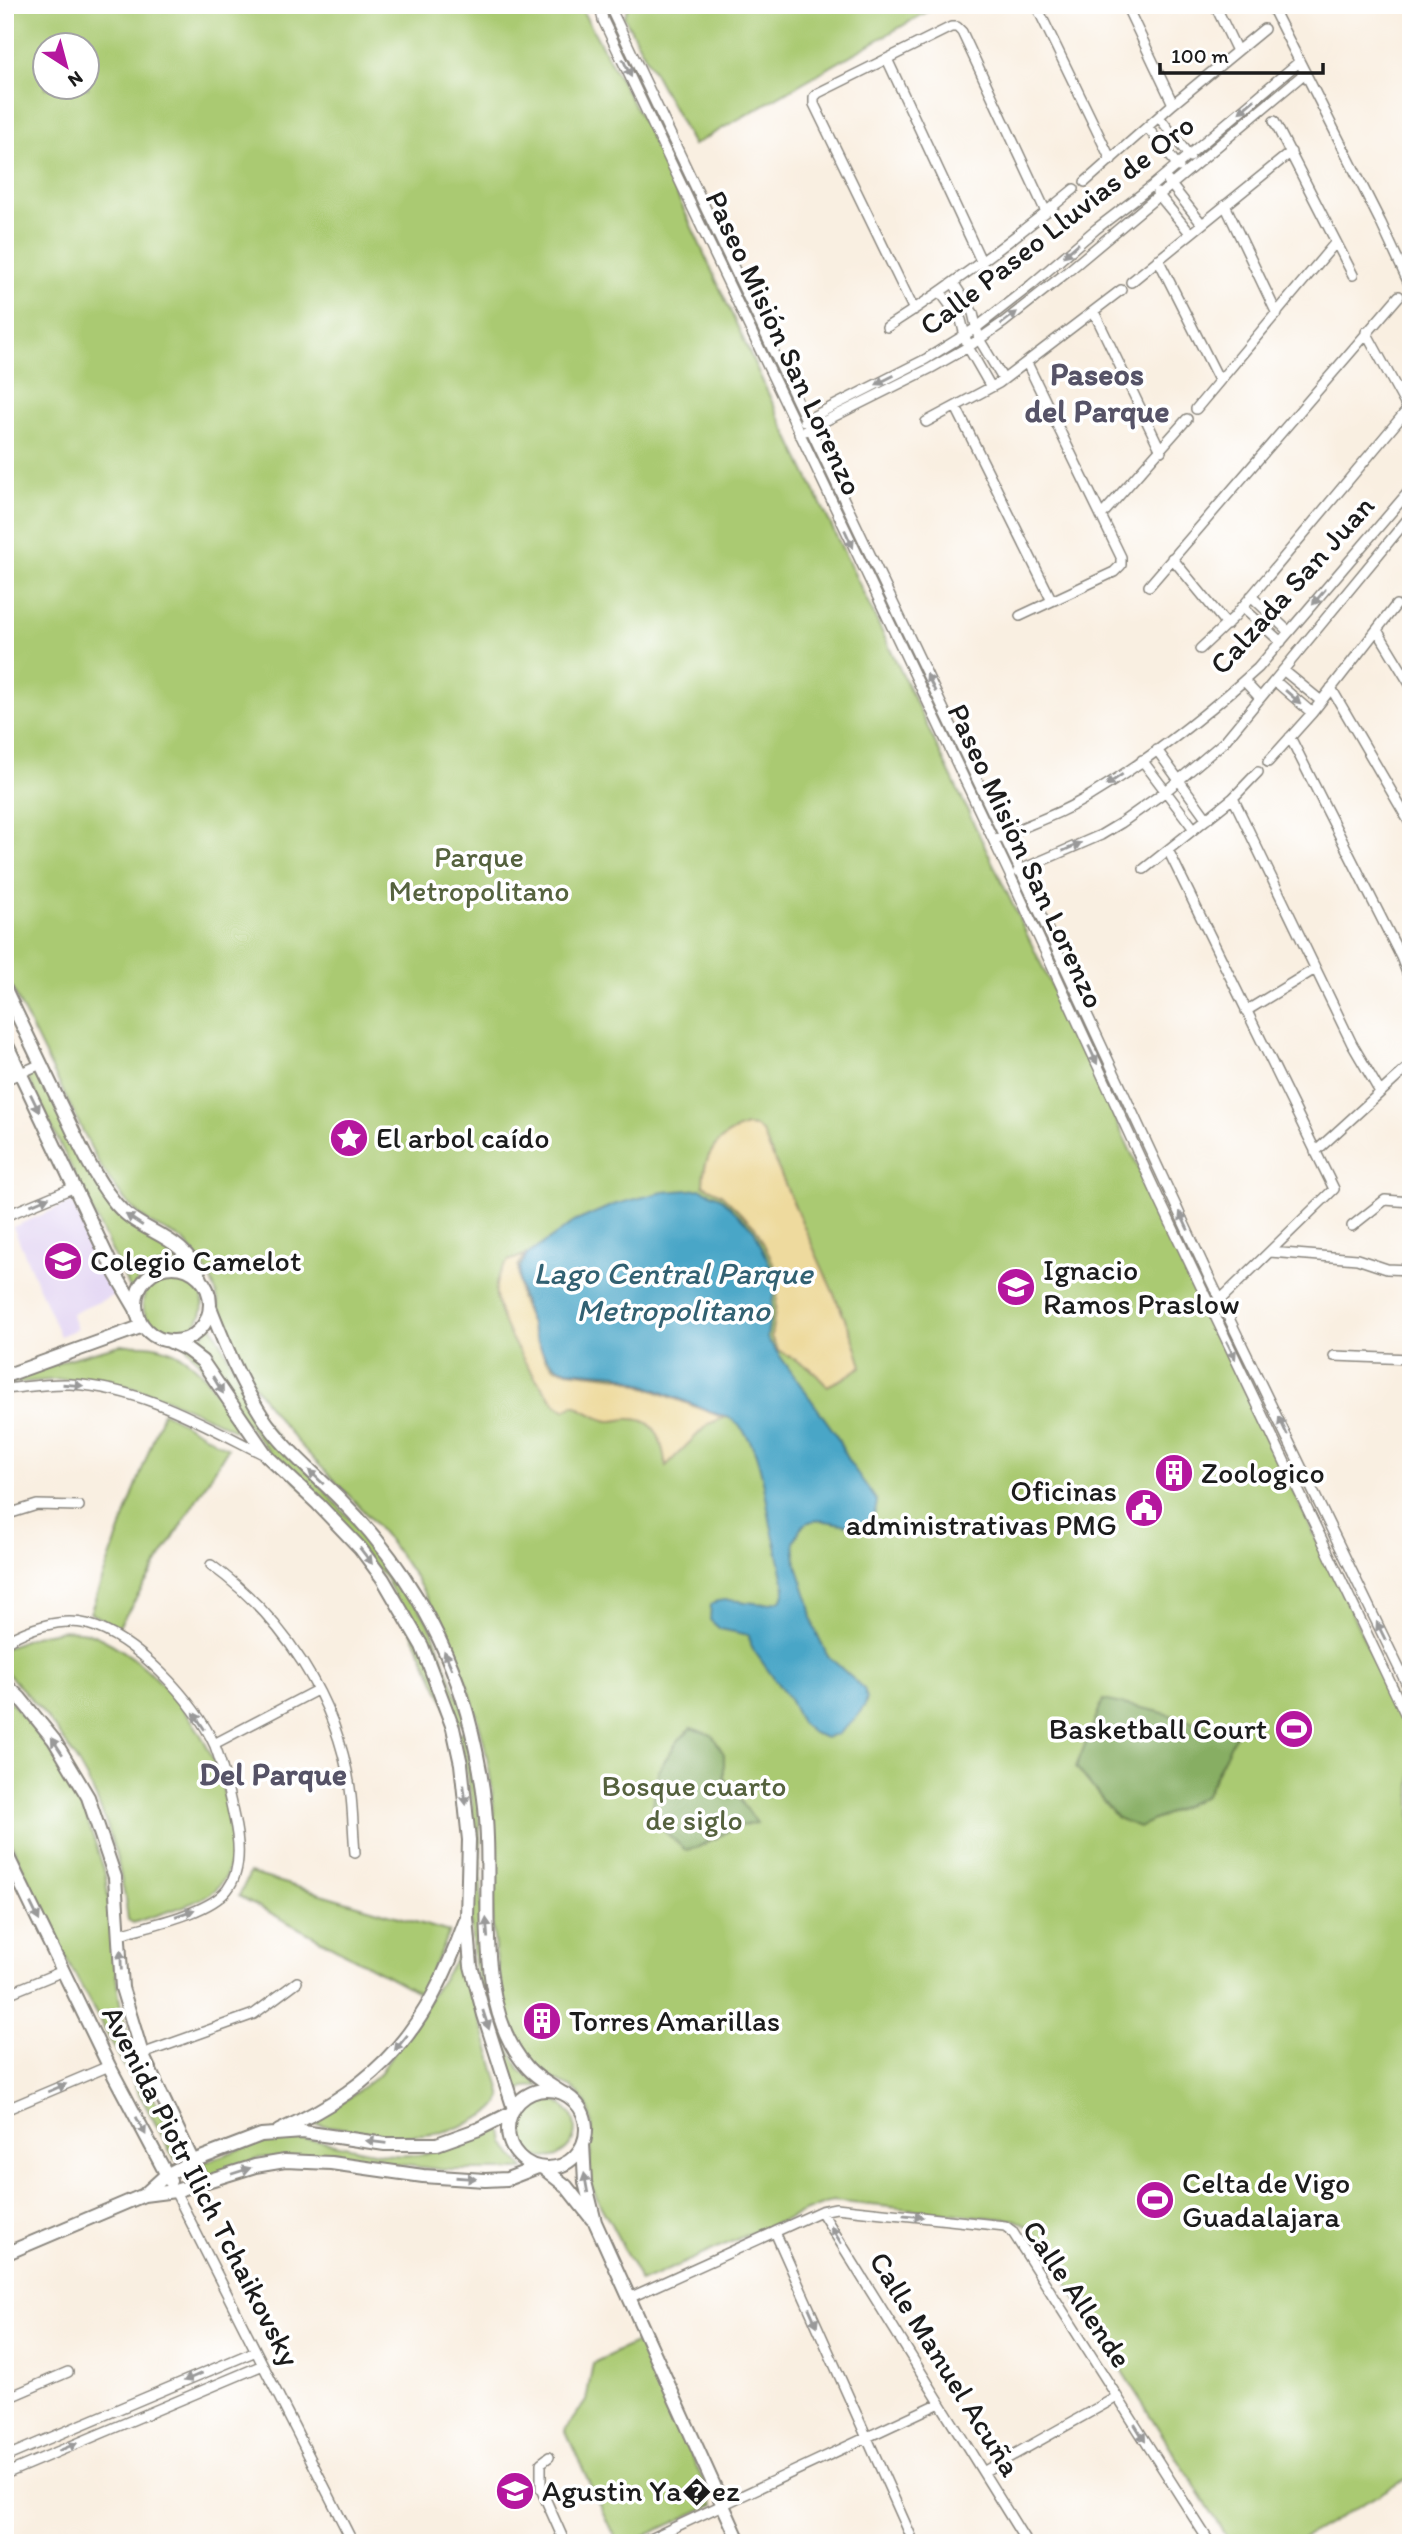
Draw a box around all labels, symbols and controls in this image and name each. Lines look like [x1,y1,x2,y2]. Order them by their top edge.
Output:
north arrow [32,32,102,102]
scale bar [1160,32,1323,76]
text: 100 m [1171,43,1229,68]
one-way arrow [621,58,632,78]
text: N [64,66,88,92]
one-way arrow [1238,98,1256,114]
street label: Calle Paseo Lluvias de Oro [912,106,1201,343]
street label: Paseo Misión San Lorenzo [698,185,871,501]
one-way arrow [1062,242,1080,258]
one-way arrow [999,311,1018,325]
district label: Paseos del Parque [1024,355,1170,430]
one-way arrow [875,374,895,386]
street label: Calzada San Juan [1201,487,1382,682]
one-way arrow [844,529,855,550]
one-way arrow [1312,588,1327,605]
one-way arrow [925,673,937,693]
one-way arrow [1285,689,1302,704]
street label: Paseo Misión San Lorenzo [940,698,1113,1014]
one-way arrow [1105,773,1123,787]
park label: Parque Metropolitano [388,838,570,909]
one-way arrow [1062,841,1083,852]
one-way arrow [1087,1045,1099,1065]
one-way arrow [29,1093,40,1113]
place icon: El arbol caído [328,1117,370,1159]
place label: El arbol caído [376,1119,550,1156]
one-way arrow [30,1196,51,1207]
one-way arrow [1178,1211,1189,1232]
one-way arrow [124,1213,144,1226]
school or university icon: Colegio Camelot [42,1240,84,1282]
place label: Colegio Camelot [90,1242,301,1279]
place label: Ignacio Ramos Praslow [1043,1251,1240,1322]
water label: Lago Central Parque Metropolitano [533,1254,815,1329]
school or university icon: Ignacio Ramos Praslow [995,1266,1037,1308]
one-way arrow [1225,1340,1237,1360]
one-way arrow [212,1375,225,1394]
one-way arrow [62,1380,84,1391]
one-way arrow [1277,1416,1289,1436]
building icon: Zoologico [1153,1452,1195,1494]
place label: Zoologico [1201,1454,1325,1491]
one-way arrow [307,1469,325,1485]
place label: Oficinas administrativas PMG [846,1472,1117,1543]
public building icon: Oficinas administrativas PMG [1123,1487,1165,1529]
one-way arrow [358,1547,373,1565]
one-way arrow [1375,1621,1387,1641]
one-way arrow [443,1649,454,1670]
sports icon: Basketball Court [1273,1708,1315,1750]
place label: Basketball Court [1049,1710,1267,1747]
one-way arrow [193,1711,206,1731]
one-way arrow [50,1736,63,1755]
district label: Del Parque [199,1755,347,1793]
park label: Bosque cuarto de siglo [602,1767,786,1838]
one-way arrow [460,1784,471,1806]
one-way arrow [29,1902,41,1922]
one-way arrow [175,1907,196,1918]
one-way arrow [481,1917,492,1939]
one-way arrow [115,1948,127,1970]
street label: Avenida Piotr Ilich Tchaikovsky [94,1999,309,2372]
building icon: Torres Amarillas [521,2000,563,2042]
place label: Torres Amarillas [569,2002,780,2039]
one-way arrow [481,2010,492,2031]
one-way arrow [394,2034,409,2052]
one-way arrow [47,2082,68,2093]
one-way arrow [135,2116,146,2136]
one-way arrow [365,2137,387,2148]
place label: Celta de Vigo Guadalajara [1182,2164,1350,2235]
one-way arrow [230,2165,251,2175]
one-way arrow [580,2172,591,2194]
one-way arrow [455,2173,477,2184]
sports icon: Celta de Vigo Guadalajara [1134,2179,1176,2221]
one-way arrow [902,2211,924,2222]
street label: Calle Allende [1014,2213,1140,2375]
one-way arrow [829,2225,842,2244]
street label: Calle Manuel Acuña [861,2245,1030,2483]
one-way arrow [807,2307,819,2327]
one-way arrow [182,2372,203,2383]
one-way arrow [1134,2424,1147,2443]
one-way arrow [58,2441,78,2453]
school or university icon: Agustin Ya�ez [494,2470,536,2512]
place label: Agustin Ya�ez [542,2472,740,2509]

